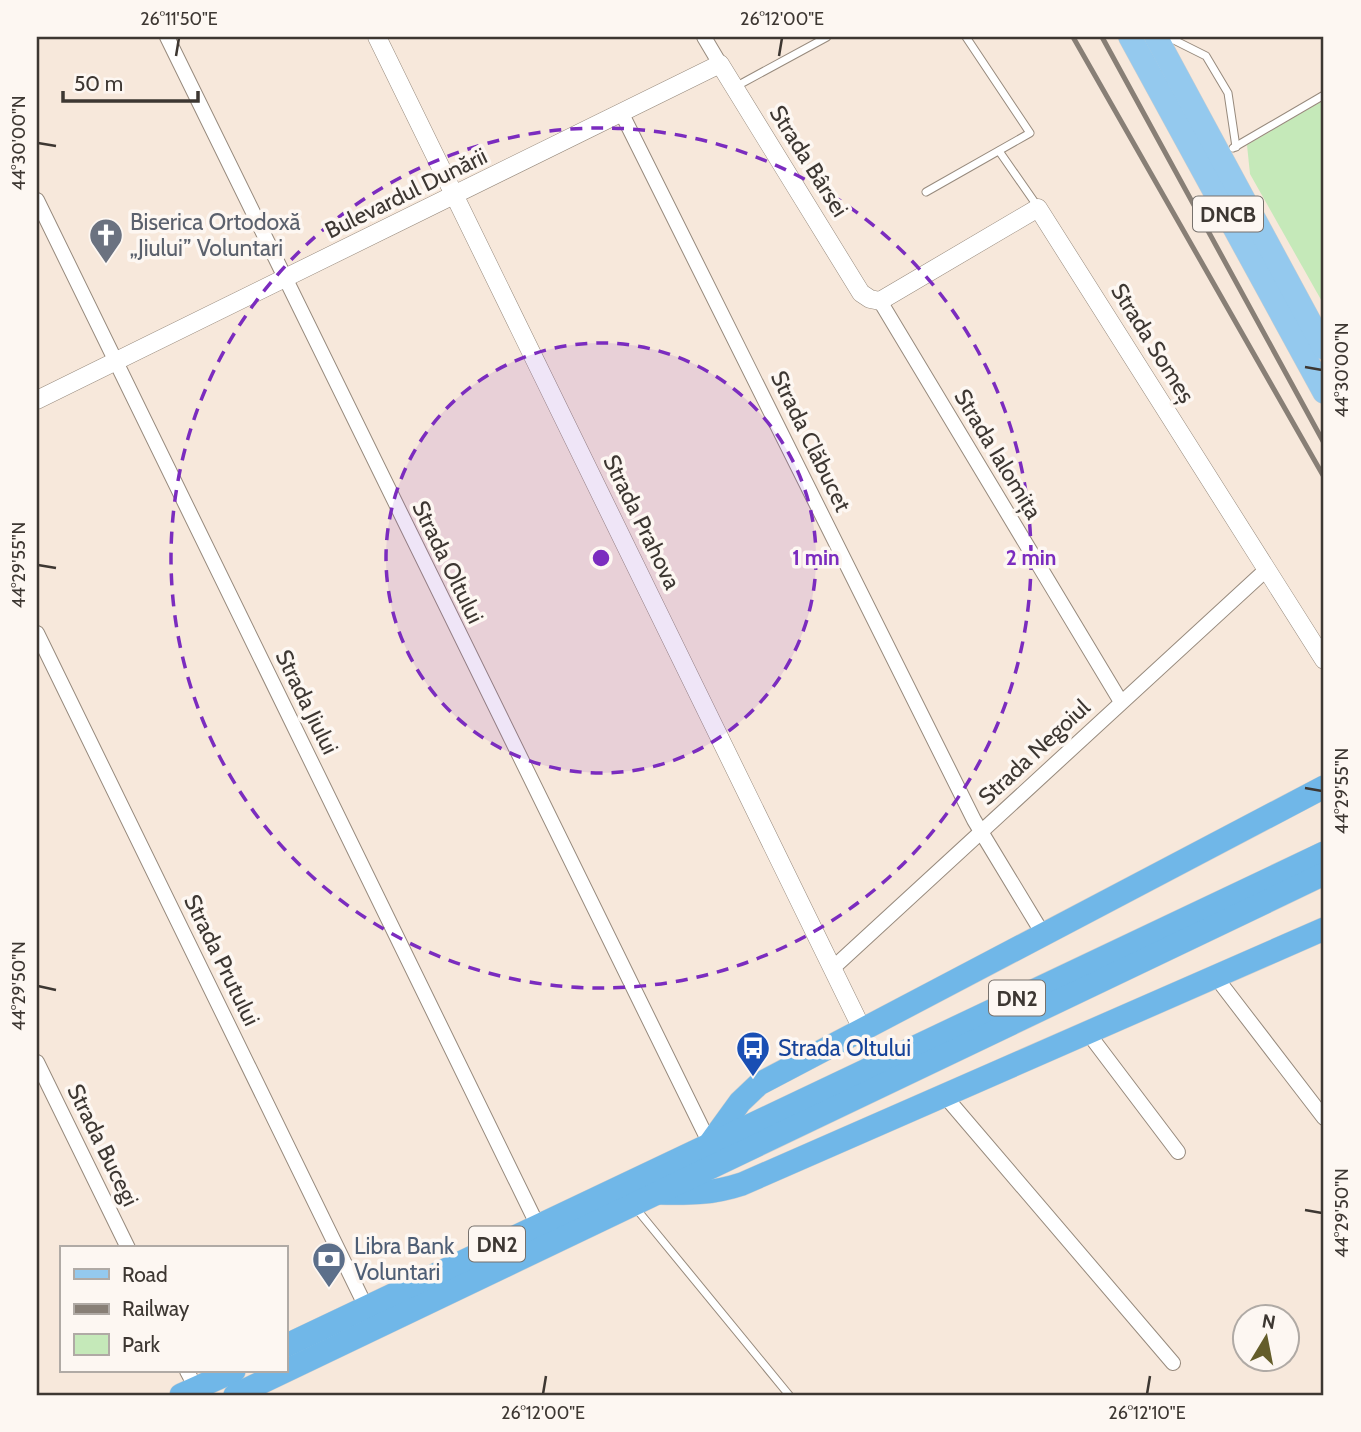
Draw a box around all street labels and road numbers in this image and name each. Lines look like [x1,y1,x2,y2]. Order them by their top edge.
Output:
street label: Strada Bârsei [764,100,854,222]
street label: Bulevardul Dunării [320,142,492,244]
road number: DNCB [1193,196,1263,232]
street label: Strada Someș [1104,278,1201,408]
street label: Strada Clăbucet [765,366,857,516]
street label: Strada Ialomița [947,384,1048,524]
street label: Strada Prahova [597,450,687,594]
street label: Strada Oltului [406,496,490,628]
street label: Strada Jiului [270,645,344,759]
street label: Strada Negoiul [972,693,1096,811]
street label: Strada Prutului [178,890,266,1030]
road number: DN2 [989,981,1045,1016]
street label: Strada Bucegi [61,1079,145,1211]
road number: DN2 [469,1226,525,1262]

